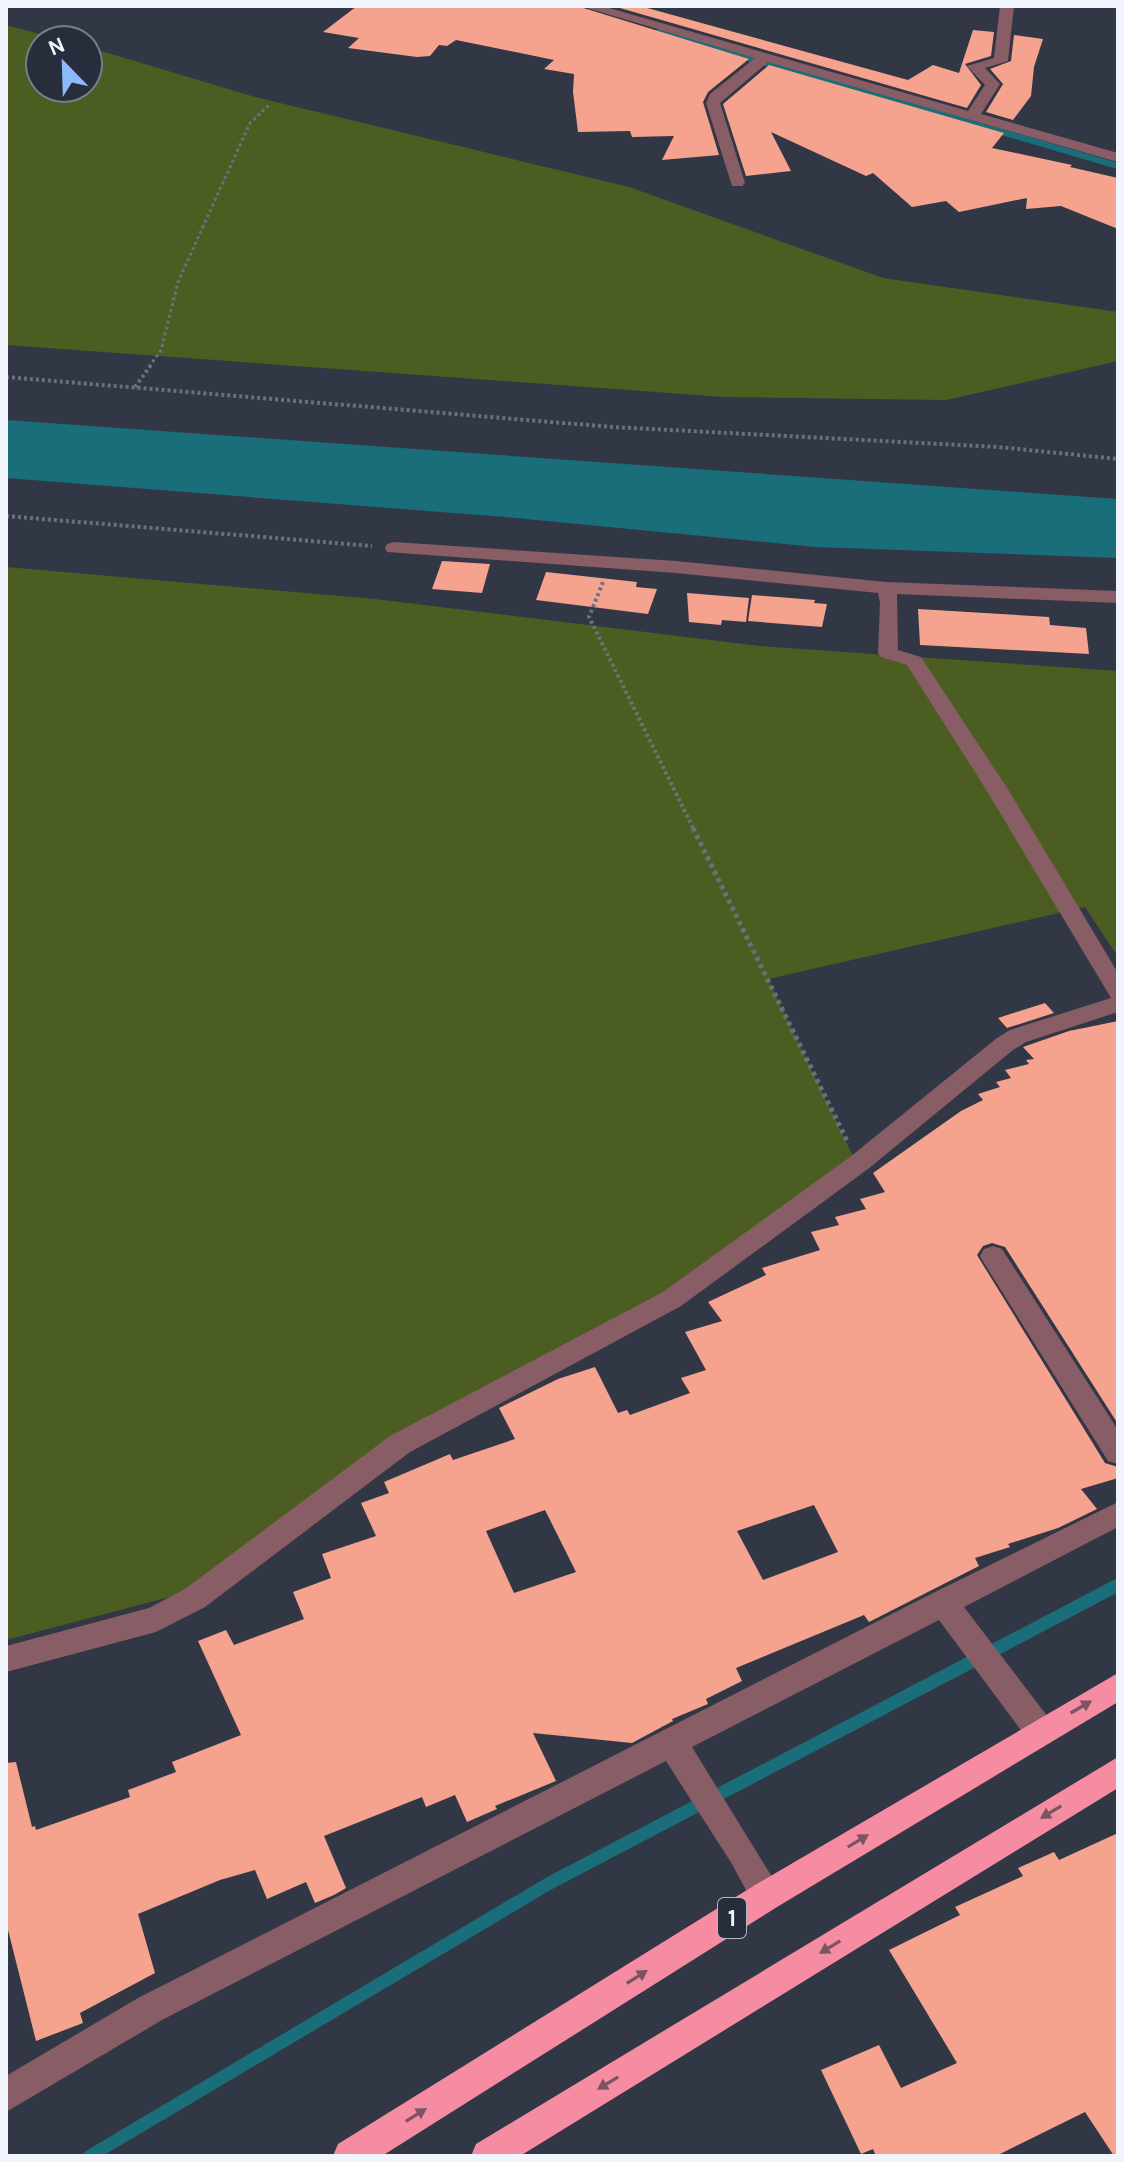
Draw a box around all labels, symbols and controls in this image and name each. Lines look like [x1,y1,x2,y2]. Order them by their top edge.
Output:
north arrow [24,24,104,104]
text: N [44,31,69,62]
one-way arrow [1070,1700,1093,1714]
one-way arrow [1040,1805,1062,1819]
one-way arrow [847,1834,869,1848]
road number: 1 [718,1898,746,1938]
one-way arrow [819,1940,840,1955]
one-way arrow [626,1970,648,1984]
one-way arrow [597,2076,619,2090]
one-way arrow [406,2107,427,2122]

